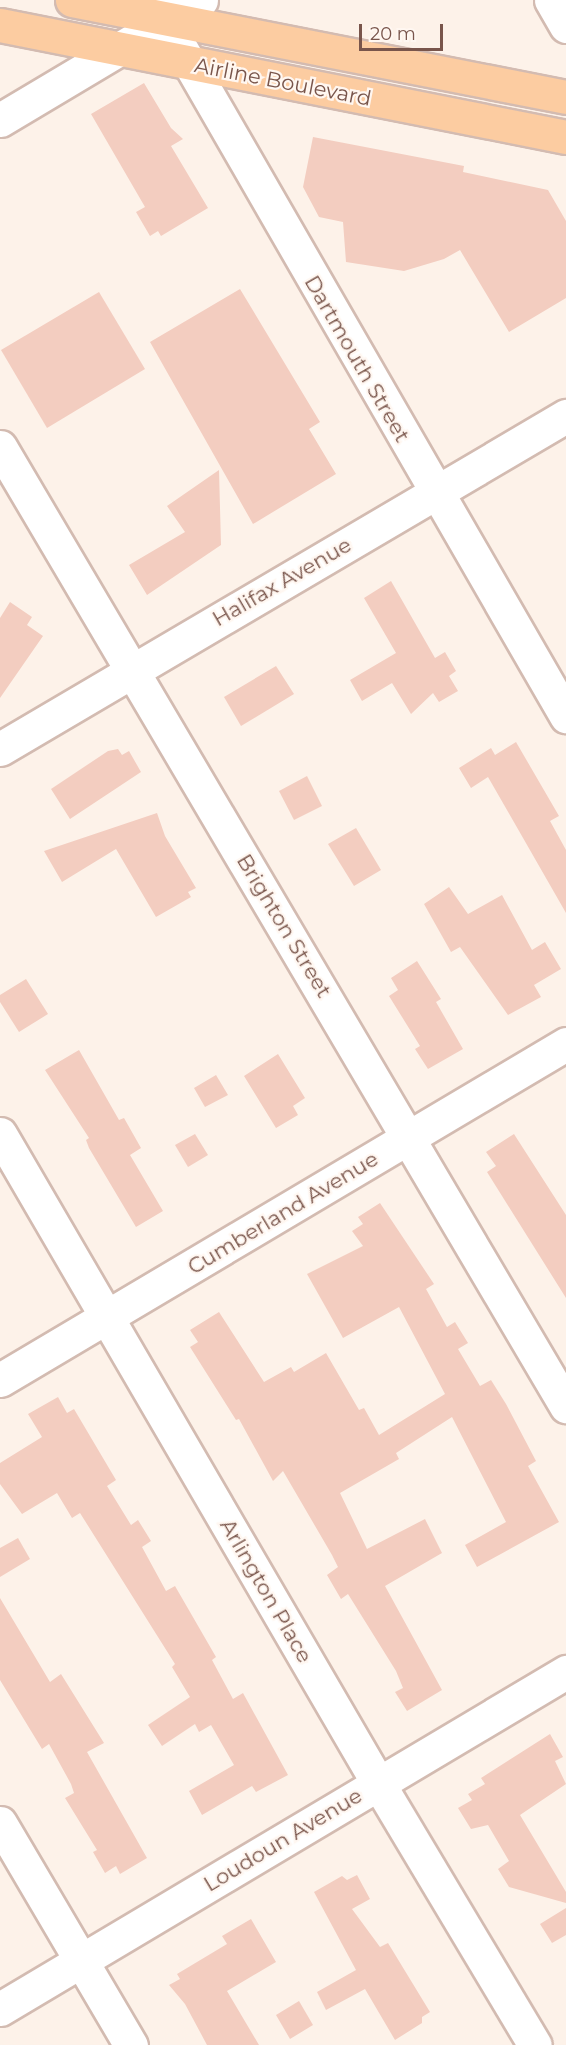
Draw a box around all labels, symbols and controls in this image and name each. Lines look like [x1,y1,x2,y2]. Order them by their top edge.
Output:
scale bar [362,12,446,50]
text: 20 m [370,23,416,45]
street label: Airline Boulevard [192,52,374,112]
street label: Dartmouth Street [299,271,415,447]
street label: Halifax Avenue [208,532,356,632]
street label: Brighton Street [231,850,337,1002]
street label: Cumberland Avenue [183,1146,383,1280]
street label: Arlington Place [215,1515,317,1667]
street label: Loudoun Avenue [199,1783,367,1897]

